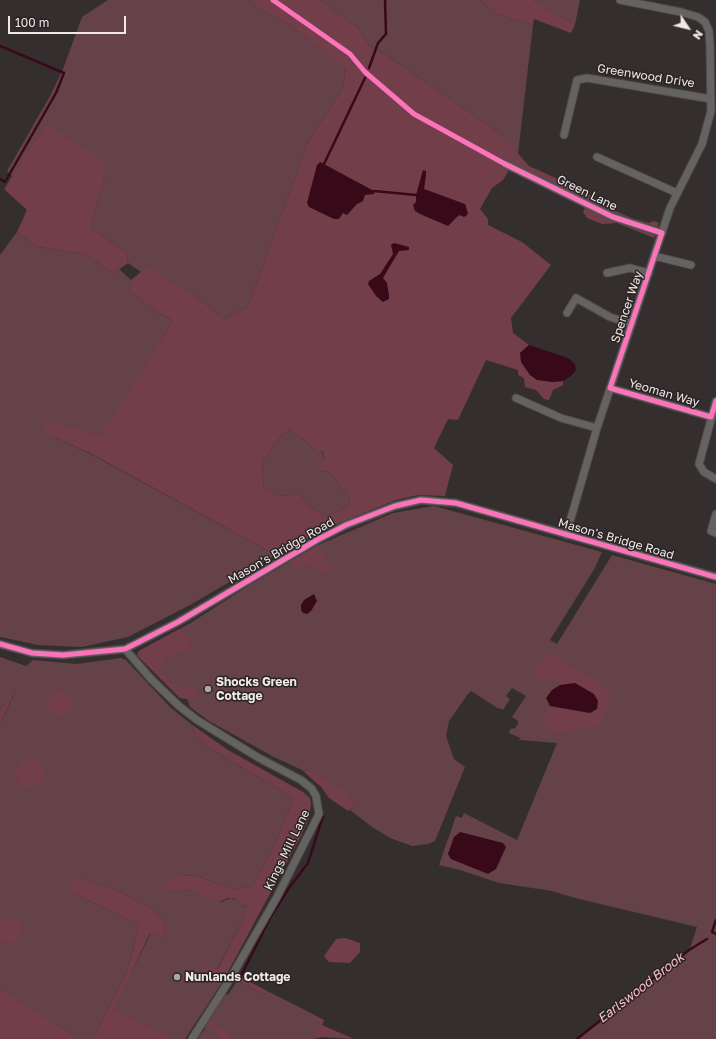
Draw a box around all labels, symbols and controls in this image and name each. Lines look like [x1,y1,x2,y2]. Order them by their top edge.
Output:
scale bar [10,8,128,34]
north arrow [668,8,708,48]
text: 100 m [15,15,49,30]
text: N [691,28,706,42]
street label: Greenwood Drive [596,61,696,91]
street label: Green Lane [554,172,620,214]
street label: Spencer Way [608,269,646,345]
street label: Yeoman Way [627,376,701,410]
street label: Mason's Bridge Road [225,515,337,587]
street label: Mason's Bridge Road [556,516,676,562]
place label: Shocks Green Cottage [216,675,297,703]
marker: Shocks Green Cottage [203,684,213,694]
street label: Kings Mill Lane [261,807,313,893]
water label: Earlswood Brook [595,949,687,1027]
place label: Nunlands Cottage [185,970,290,984]
marker: Nunlands Cottage [172,972,182,982]

